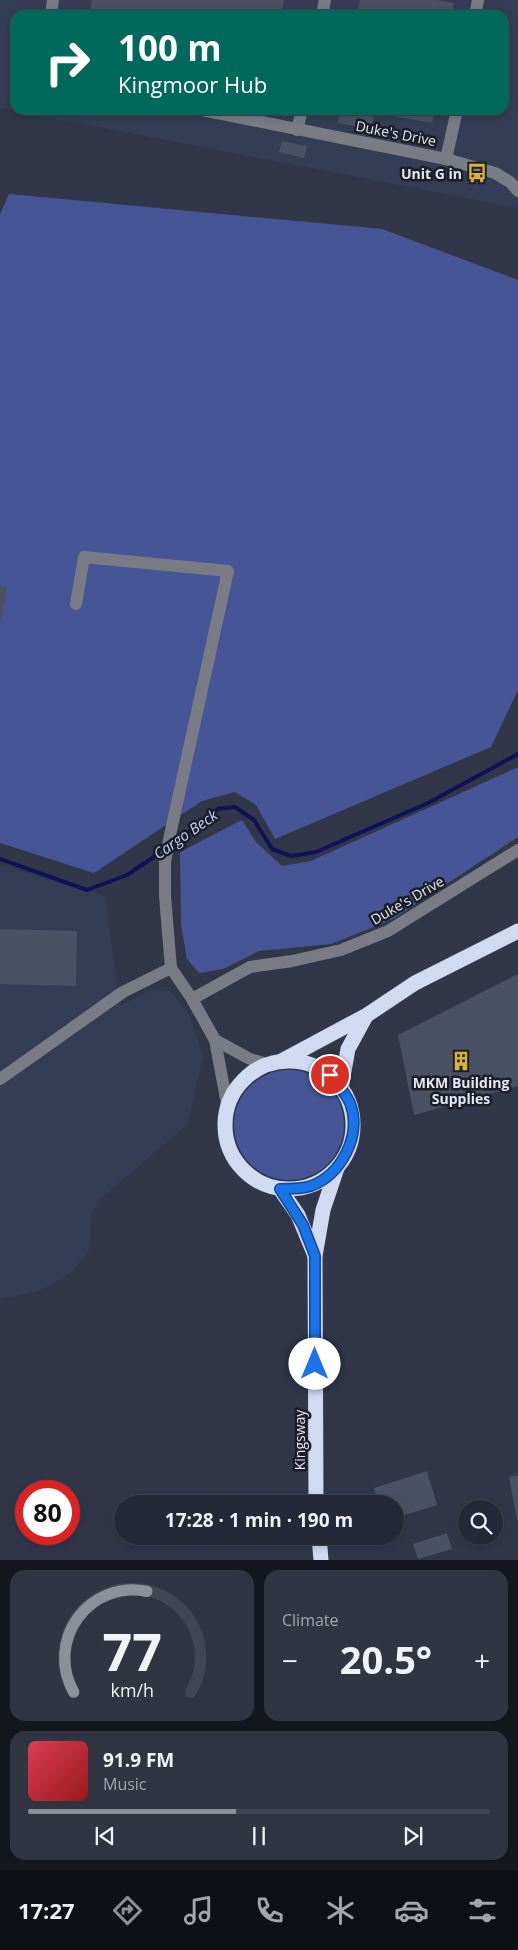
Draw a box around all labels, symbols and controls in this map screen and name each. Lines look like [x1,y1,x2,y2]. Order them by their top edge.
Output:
text: 100 m [118,24,222,71]
icon: right [35,30,100,95]
text: Kingmoor Hub [118,69,267,99]
street label: Duke's Drive [354,116,438,150]
bus stop icon: Unit G in [466,162,488,184]
place label: Unit G in [401,164,462,183]
water label: Cargo Beck [149,804,222,863]
street label: Duke's Drive [367,871,447,929]
building icon: MKM Building Supplies [450,1050,472,1072]
pin [309,1054,351,1096]
icon: arrive [316,1061,344,1089]
place label: MKM Building Supplies [413,1073,509,1108]
position arrow [288,1337,340,1389]
street label: Kingsway [290,1409,309,1470]
speed limit sign: 80 [15,1480,80,1545]
map controls [458,1500,503,1545]
button: search [458,1500,503,1545]
text: 17:28 · 1 min · 190 m [165,1507,353,1533]
text: Climate [282,1609,339,1631]
text: 77 [102,1615,162,1686]
text: 20.5° [340,1633,432,1685]
text: − [282,1641,298,1679]
text: + [474,1641,490,1679]
text: km/h [110,1678,154,1702]
text: 91.9 FM [103,1747,174,1773]
text: Music [103,1773,147,1795]
icon: previous [91,1822,119,1850]
icon: pause [245,1822,273,1850]
icon: next [399,1822,427,1850]
icon: directions [110,1893,145,1928]
icon: music [181,1893,216,1928]
icon: phone [252,1893,287,1928]
icon: climate [323,1893,358,1928]
icon: car [394,1893,429,1928]
icon: filters [465,1893,500,1928]
text: 17:27 [18,1895,75,1925]

